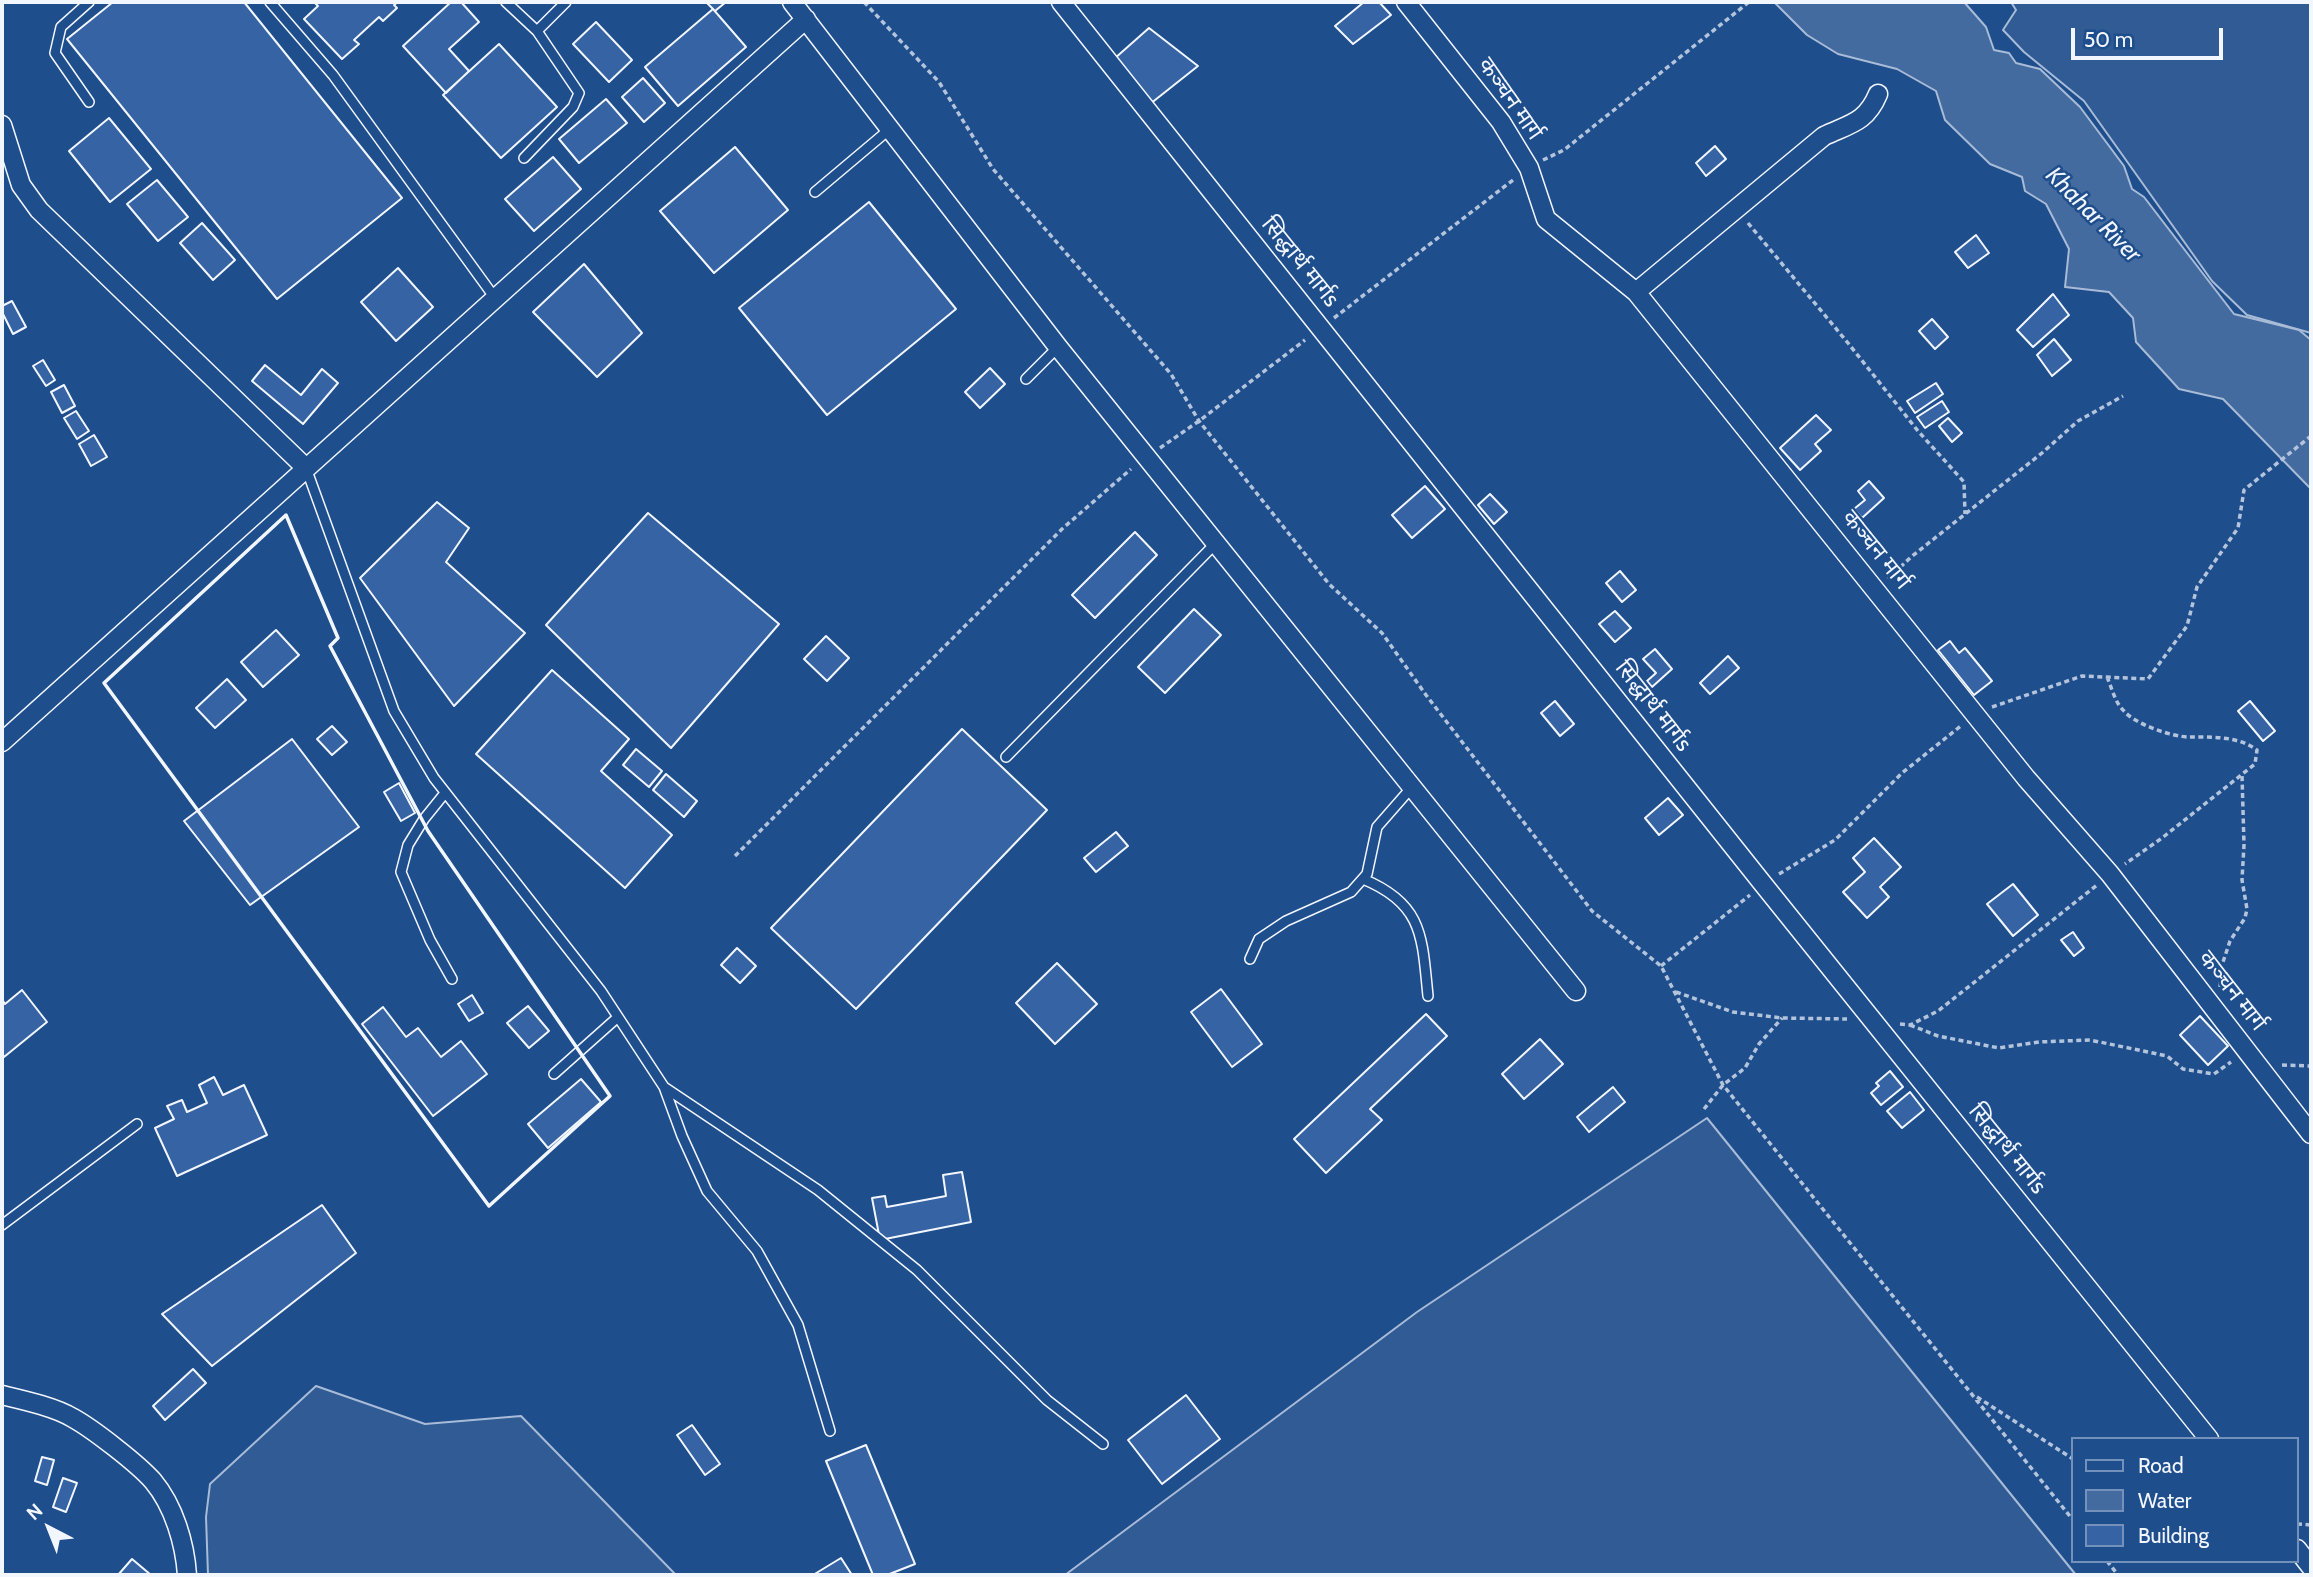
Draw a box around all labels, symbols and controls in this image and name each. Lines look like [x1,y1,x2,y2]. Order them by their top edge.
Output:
scale bar [2075,14,2227,58]
text: 50 m [2084,27,2133,52]
street label: कञ्चन मार्ग [1472,53,1548,145]
water label: Khahar River [2039,161,2147,269]
street label: सिद्धार्थ मार्गs [1255,211,1345,313]
street label: कञ्चन मार्ग [1836,505,1916,595]
street label: सिद्धार्थ मार्गs [1609,655,1697,757]
street label: कञ्चन मार्ग [2192,945,2272,1037]
street label: सिद्धार्थ मार्गs [1962,1098,2052,1200]
legend [2072,1437,2299,1563]
text: Road [2138,1453,2184,1478]
text: Water [2138,1488,2191,1513]
north arrow [14,1493,84,1563]
text: N [22,1499,47,1525]
text: Building [2138,1523,2209,1548]

